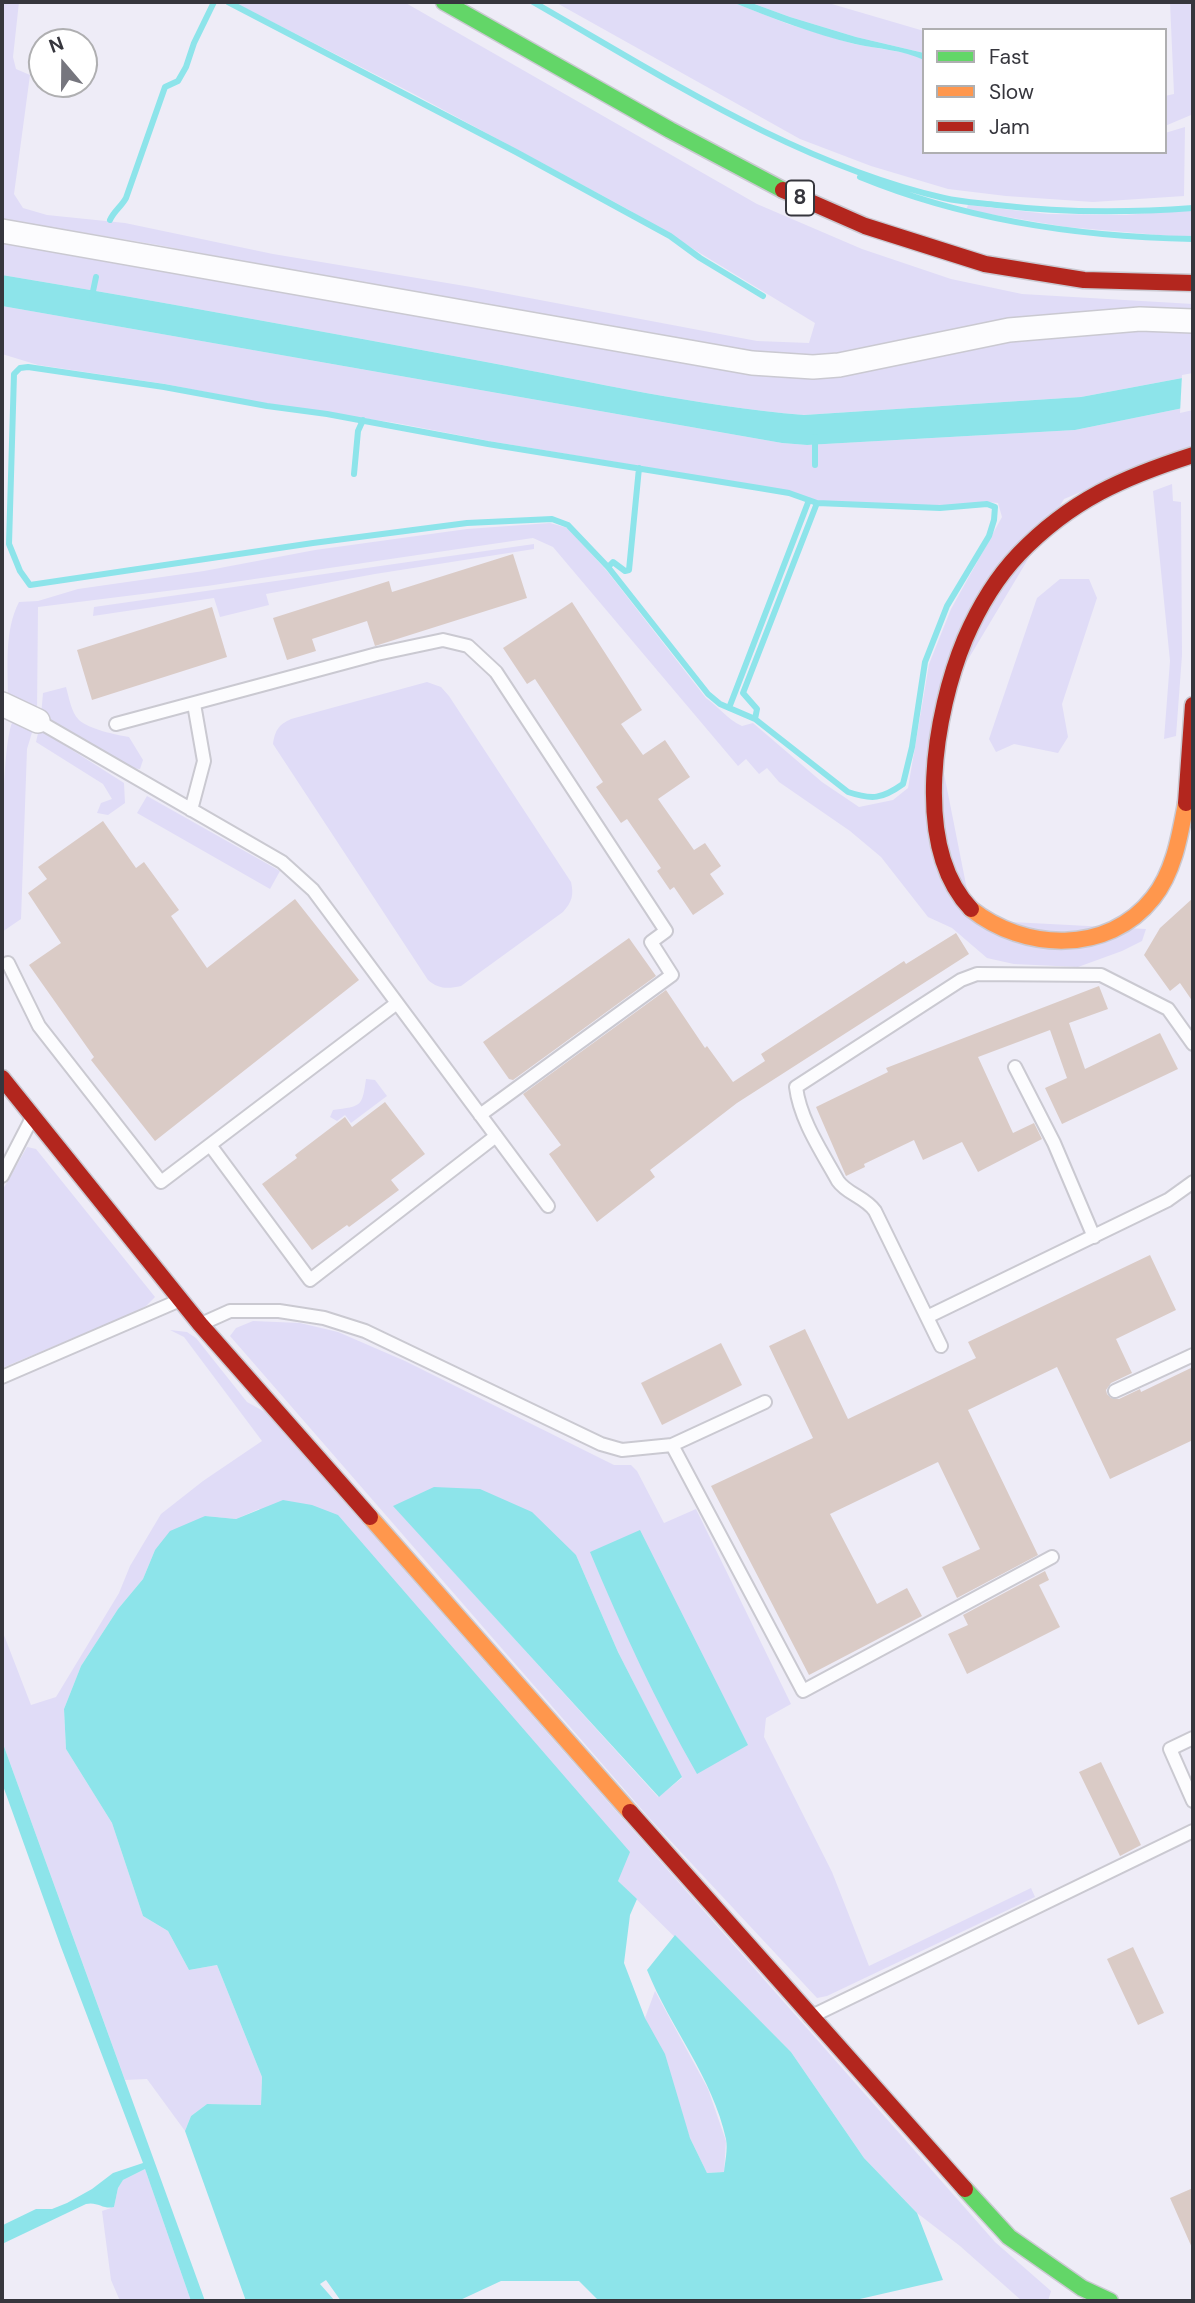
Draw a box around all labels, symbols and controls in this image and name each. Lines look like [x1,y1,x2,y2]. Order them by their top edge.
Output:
north arrow [28,28,98,98]
legend [922,28,1167,154]
text: N [46,31,67,59]
text: Fast [989,43,1029,71]
text: Slow [989,78,1034,106]
text: Jam [989,113,1030,141]
road number: 8 [786,180,814,216]

